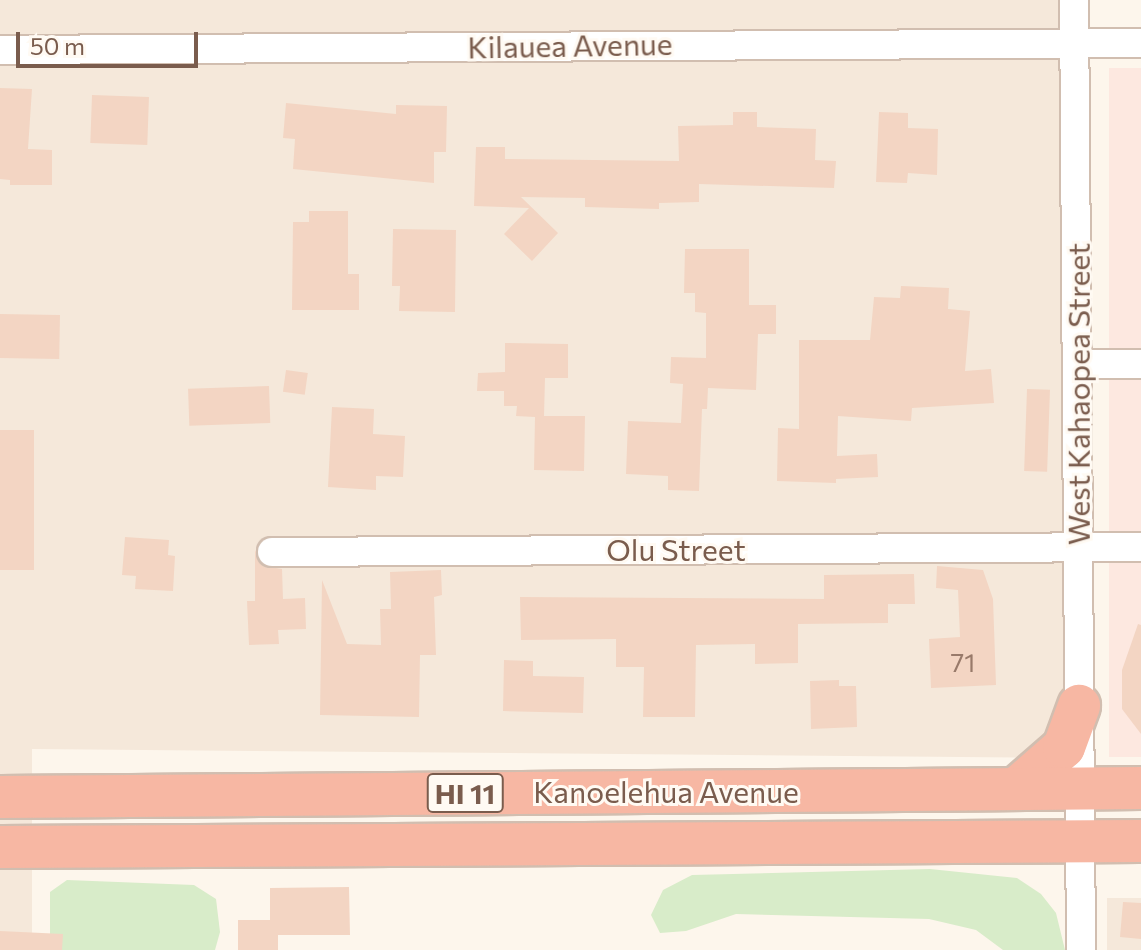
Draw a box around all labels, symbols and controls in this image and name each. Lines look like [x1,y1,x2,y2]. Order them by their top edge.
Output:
scale bar [20,16,202,66]
street label: Kilauea Avenue [467,25,673,65]
text: 50 m [30,31,85,60]
street label: West Kahaopea Street [1060,243,1096,545]
street label: Olu Street [606,531,746,567]
house number: 71 [951,646,975,678]
road number: HI 11 [425,769,505,817]
street label: Kanoelehua Avenue [533,773,799,809]

